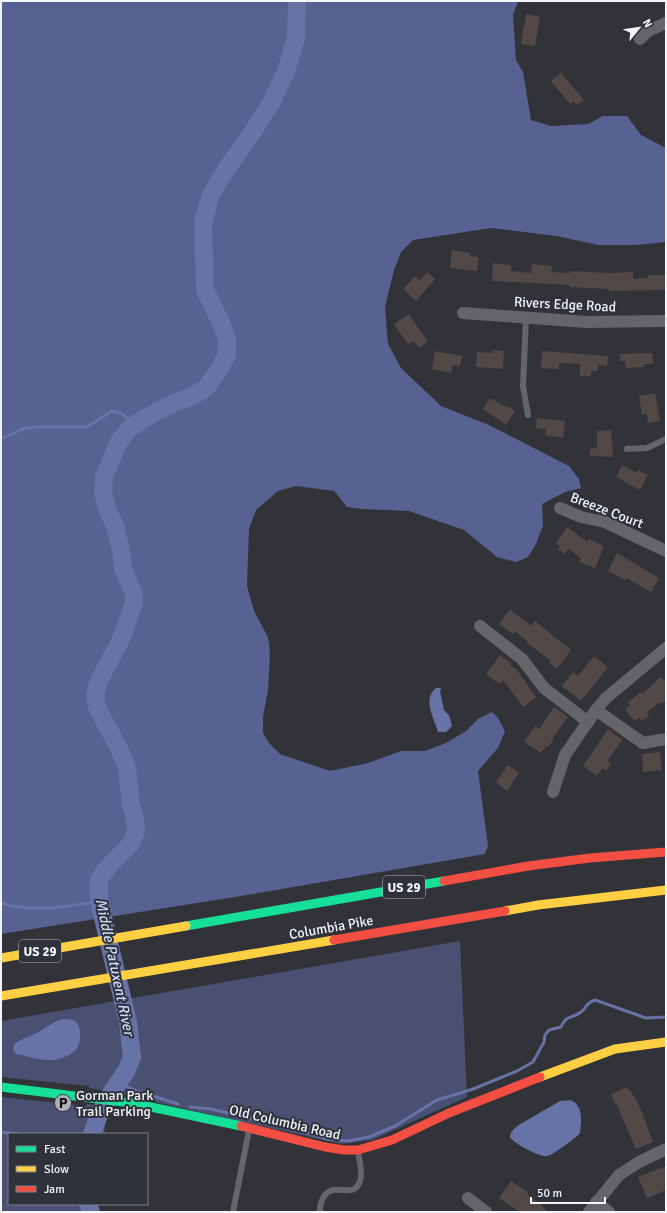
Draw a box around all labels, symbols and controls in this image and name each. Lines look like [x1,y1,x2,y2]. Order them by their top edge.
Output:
north arrow [619,8,659,48]
text: N [640,17,655,30]
street label: Rivers Edge Road [513,293,616,316]
street label: Breeze Court [568,489,646,532]
road number: US 29 [383,876,425,898]
water label: Middle Patuxent River [92,897,139,1040]
street label: Columbia Pike [288,912,375,943]
road number: US 29 [19,940,61,962]
place label: Gorman Park Trail Parking [76,1087,153,1120]
parking icon: Gorman Park Trail Parking [53,1093,73,1113]
street label: Old Columbia Road [228,1101,342,1144]
legend [8,1133,148,1205]
text: Fast [44,1142,65,1157]
text: Slow [44,1162,69,1177]
scale bar [531,1179,605,1205]
text: Jam [44,1182,65,1197]
text: 50 m [537,1186,562,1201]

